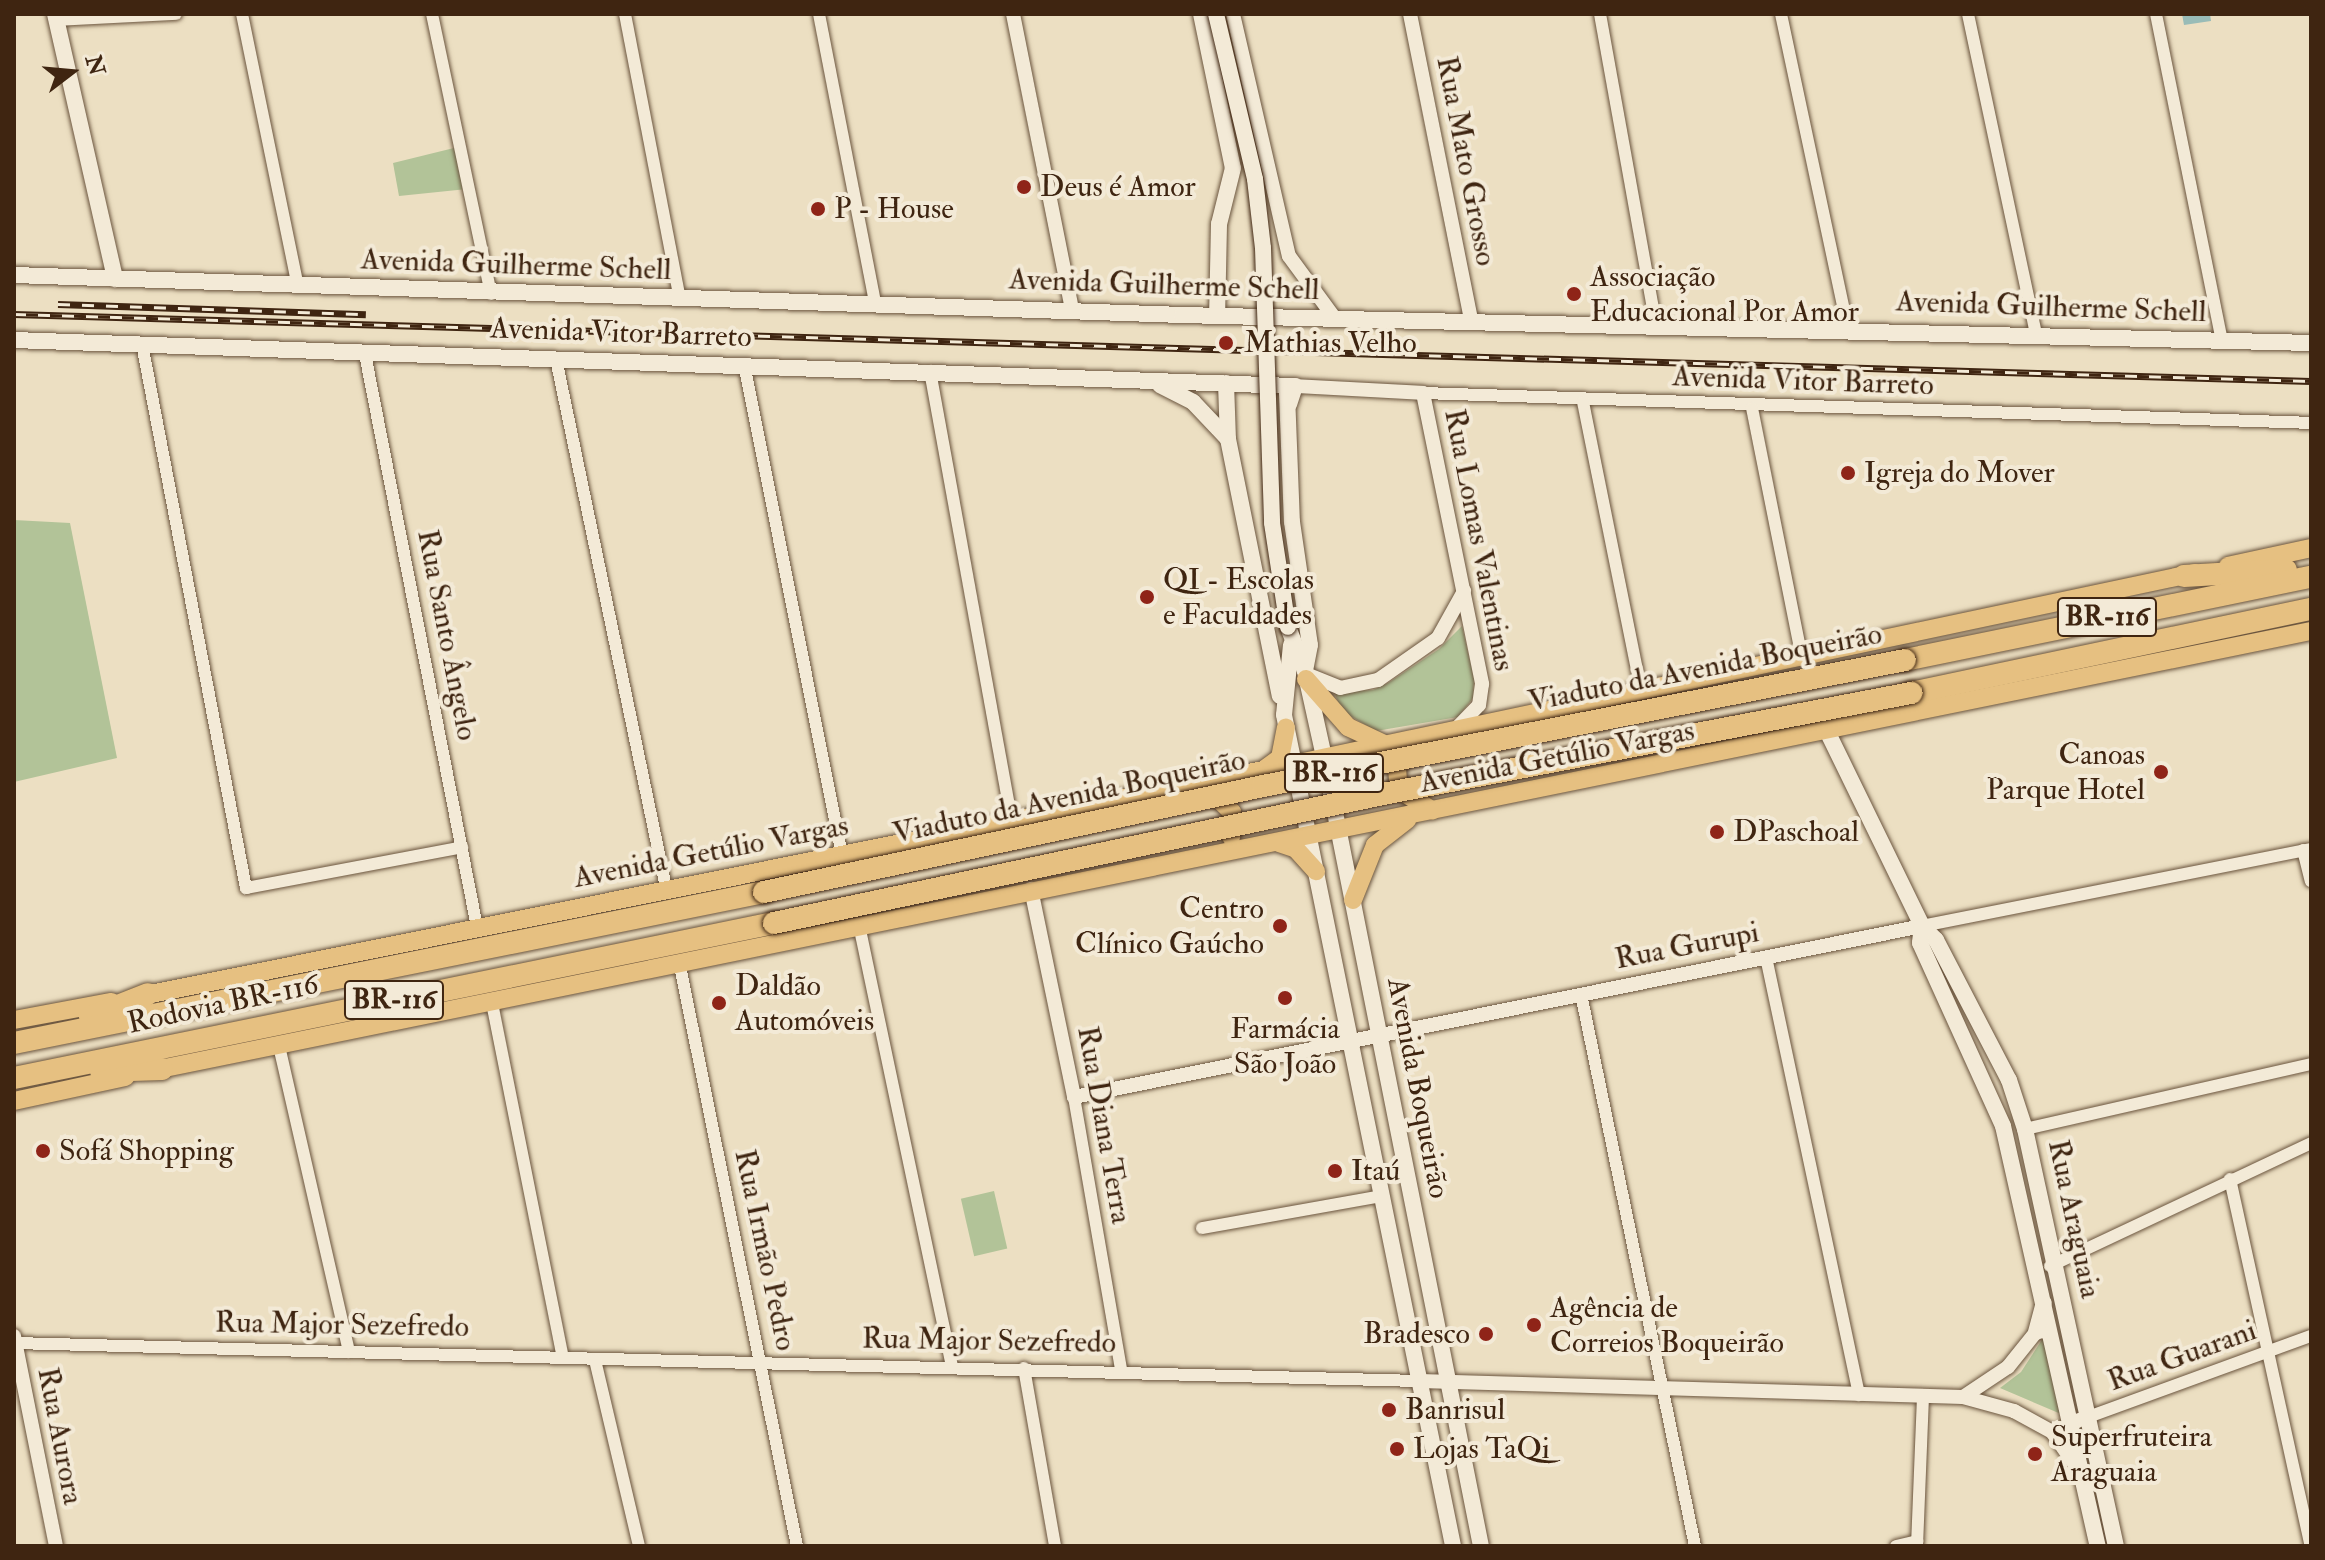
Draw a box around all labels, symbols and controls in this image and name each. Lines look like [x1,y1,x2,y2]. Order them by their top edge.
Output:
north arrow [32,32,112,112]
text: N [79,52,111,79]
street label: Rua Mato Grosso [1428,53,1504,269]
place label: Deus é Amor [1040,169,1196,205]
marker: Deus é Amor [1015,178,1033,196]
place label: P - House [834,191,954,227]
marker: P - House [809,200,827,218]
street label: Avenida Guilherme Schell [360,242,672,288]
place label: Associação Educacional Por Amor [1590,259,1859,330]
street label: Avenida Guilherme Schell [1008,262,1320,308]
street label: Avenida Guilherme Schell [1895,284,2207,330]
marker: Associação Educacional Por Amor [1565,285,1583,303]
street label: Avenida Vitor Barreto [490,310,752,356]
place label: Mathias Velho [1244,325,1417,361]
marker: Mathias Velho [1215,332,1237,354]
street label: Avenida Vitor Barreto [1672,358,1934,404]
street label: Rua Lomas Valentinas [1436,406,1522,674]
place label: Igreja do Mover [1864,455,2055,491]
marker: Igreja do Mover [1839,464,1857,482]
street label: Rua Santo Ângelo [409,527,485,743]
place label: QI - Escolas e Faculdades [1163,562,1314,632]
marker: QI - Escolas e Faculdades [1138,588,1156,606]
road number: BR-116 [2055,593,2159,641]
street label: Viaduto da Avenida Boqueirão [1525,616,1885,720]
street label: Avenida Getúlio Vargas [1417,713,1697,801]
place label: Canoas Parque Hotel [1986,737,2145,808]
street label: Viaduto da Avenida Boqueirão [889,742,1249,852]
road number: BR-116 [1282,749,1386,797]
marker: Canoas Parque Hotel [2152,763,2170,781]
street label: Avenida Getúlio Vargas [571,808,851,896]
place label: DPaschoal [1733,814,1859,850]
marker: DPaschoal [1708,823,1726,841]
place label: Centro Clínico Gaúcho [1075,891,1264,962]
street label: Rua Gurupi [1612,914,1762,978]
marker: Centro Clínico Gaúcho [1271,917,1289,935]
street label: Rodovia BR-116 [124,966,322,1042]
place label: Daldão Automóveis [735,968,874,1038]
street label: Avenida Boqueirão [1379,975,1457,1201]
road number: BR-116 [342,976,446,1024]
marker: Farmácia São João [1276,989,1294,1007]
marker: Daldão Automóveis [710,994,728,1012]
place label: Farmácia São João [1230,1011,1340,1082]
street label: Rua Diana Terra [1069,1023,1139,1227]
place label: Sofá Shopping [59,1133,234,1169]
street label: Rua Araguaia [2040,1136,2108,1302]
marker: Sofá Shopping [34,1142,52,1160]
street label: Rua Irmão Pedro [726,1146,804,1354]
place label: Itaú [1351,1153,1400,1189]
marker: Itaú [1326,1162,1344,1180]
place label: Agência de Correios Boqueirão [1550,1290,1784,1360]
street label: Rua Major Sezefredo [215,1305,469,1345]
street label: Rua Guarani [2103,1313,2261,1399]
place label: Bradesco [1363,1316,1470,1352]
marker: Agência de Correios Boqueirão [1525,1316,1543,1334]
street label: Rua Major Sezefredo [862,1321,1116,1361]
marker: Bradesco [1477,1325,1495,1343]
street label: Rua Aurora [29,1364,91,1508]
place label: Banrisul [1405,1392,1505,1428]
marker: Banrisul [1380,1401,1398,1419]
place label: Superfruteira Araguaia [2051,1419,2212,1490]
place label: Lojas TaQi [1413,1431,1550,1467]
marker: Lojas TaQi [1388,1440,1406,1458]
marker: Superfruteira Araguaia [2026,1445,2044,1463]

